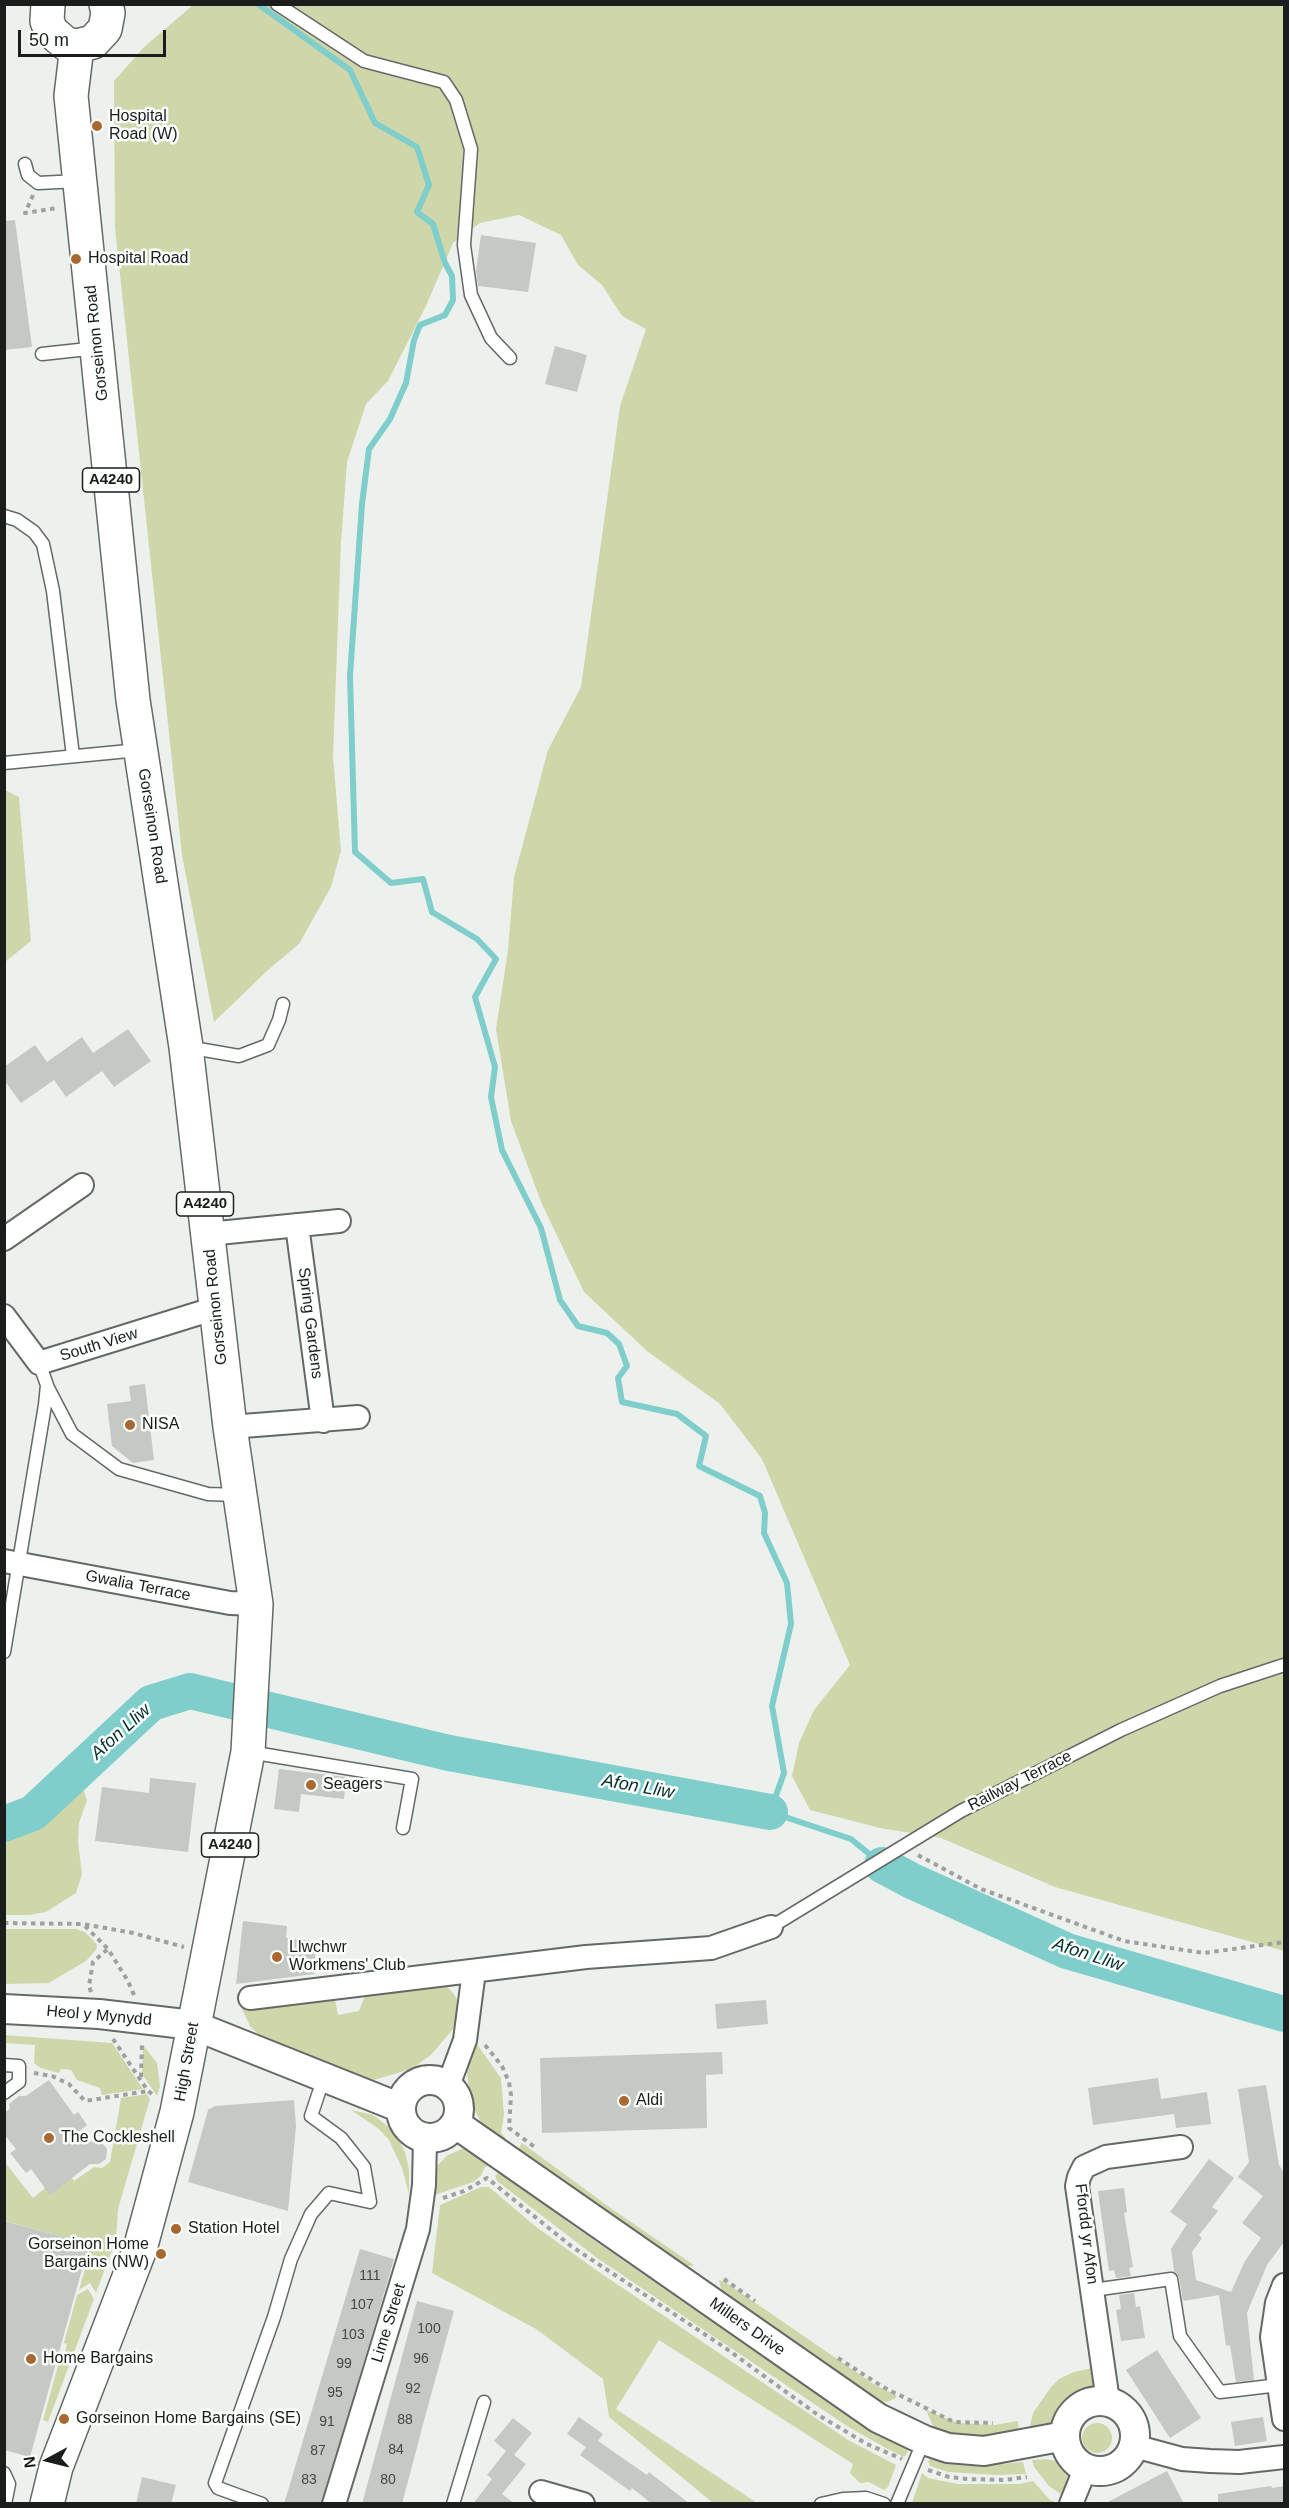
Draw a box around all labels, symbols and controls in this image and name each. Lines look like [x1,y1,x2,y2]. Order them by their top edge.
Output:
scale bar [21,18,170,56]
text: 50 m [29,30,69,50]
place label: Hospital Road (W) [109,107,177,145]
marker: Hospital Road (W) [90,119,104,133]
place label: Hospital Road [88,249,188,269]
marker: Hospital Road [69,252,83,266]
street label: Gorseinon Road [81,284,113,402]
road number: A4240 [82,468,140,492]
street label: Gorseinon Road [133,767,171,885]
road number: A4240 [176,1192,234,1216]
street label: Gorseinon Road [200,1248,232,1366]
street label: Spring Gardens [294,1266,326,1380]
street label: South View [58,1324,140,1366]
place label: NISA [142,1415,179,1435]
marker: NISA [123,1418,137,1432]
street label: Gwalia Terrace [84,1566,192,1606]
water label: Afon Lliw [87,1700,155,1764]
street label: Railway Terrace [965,1747,1075,1815]
water label: Afon Lliw [600,1770,676,1804]
place label: Seagers [323,1775,383,1795]
marker: Seagers [304,1778,318,1792]
road number: A4240 [202,1833,258,1857]
water label: Afon Lliw [1050,1933,1126,1977]
place label: Llwchwr Workmens' Club [289,1938,406,1976]
marker: Llwchwr Workmens' Club [270,1950,284,1964]
street label: Heol y Mynydd [45,2002,153,2030]
street label: High Street [171,2021,203,2103]
place label: Aldi [636,2091,663,2111]
marker: Aldi [617,2094,631,2108]
place label: The Cockleshell [61,2128,175,2148]
marker: The Cockleshell [42,2131,56,2145]
street label: Ffordd yr Afon [1070,2183,1102,2285]
place label: Station Hotel [188,2219,280,2239]
marker: Station Hotel [169,2222,183,2236]
place label: Gorseinon Home Bargains (NW) [28,2235,149,2273]
marker: Gorseinon Home Bargains (NW) [154,2247,168,2261]
house number: 111 [359,2268,381,2284]
street label: Lime Street [368,2281,410,2365]
street label: Millers Drive [705,2294,789,2360]
house number: 107 [350,2297,374,2313]
house number: 100 [417,2321,441,2337]
house number: 103 [341,2327,365,2343]
place label: Home Bargains [43,2349,153,2369]
house number: 96 [413,2351,429,2367]
marker: Home Bargains [24,2352,38,2366]
house number: 99 [336,2356,352,2372]
house number: 92 [405,2381,421,2397]
house number: 95 [327,2385,343,2401]
place label: Gorseinon Home Bargains (SE) [76,2409,301,2429]
marker: Gorseinon Home Bargains (SE) [57,2412,71,2426]
house number: 88 [397,2412,413,2428]
house number: 91 [319,2414,335,2430]
north arrow [18,2430,78,2490]
house number: 84 [388,2442,404,2458]
house number: 87 [310,2443,326,2459]
text: N [20,2455,39,2469]
house number: 83 [301,2472,317,2488]
house number: 80 [380,2472,396,2488]

